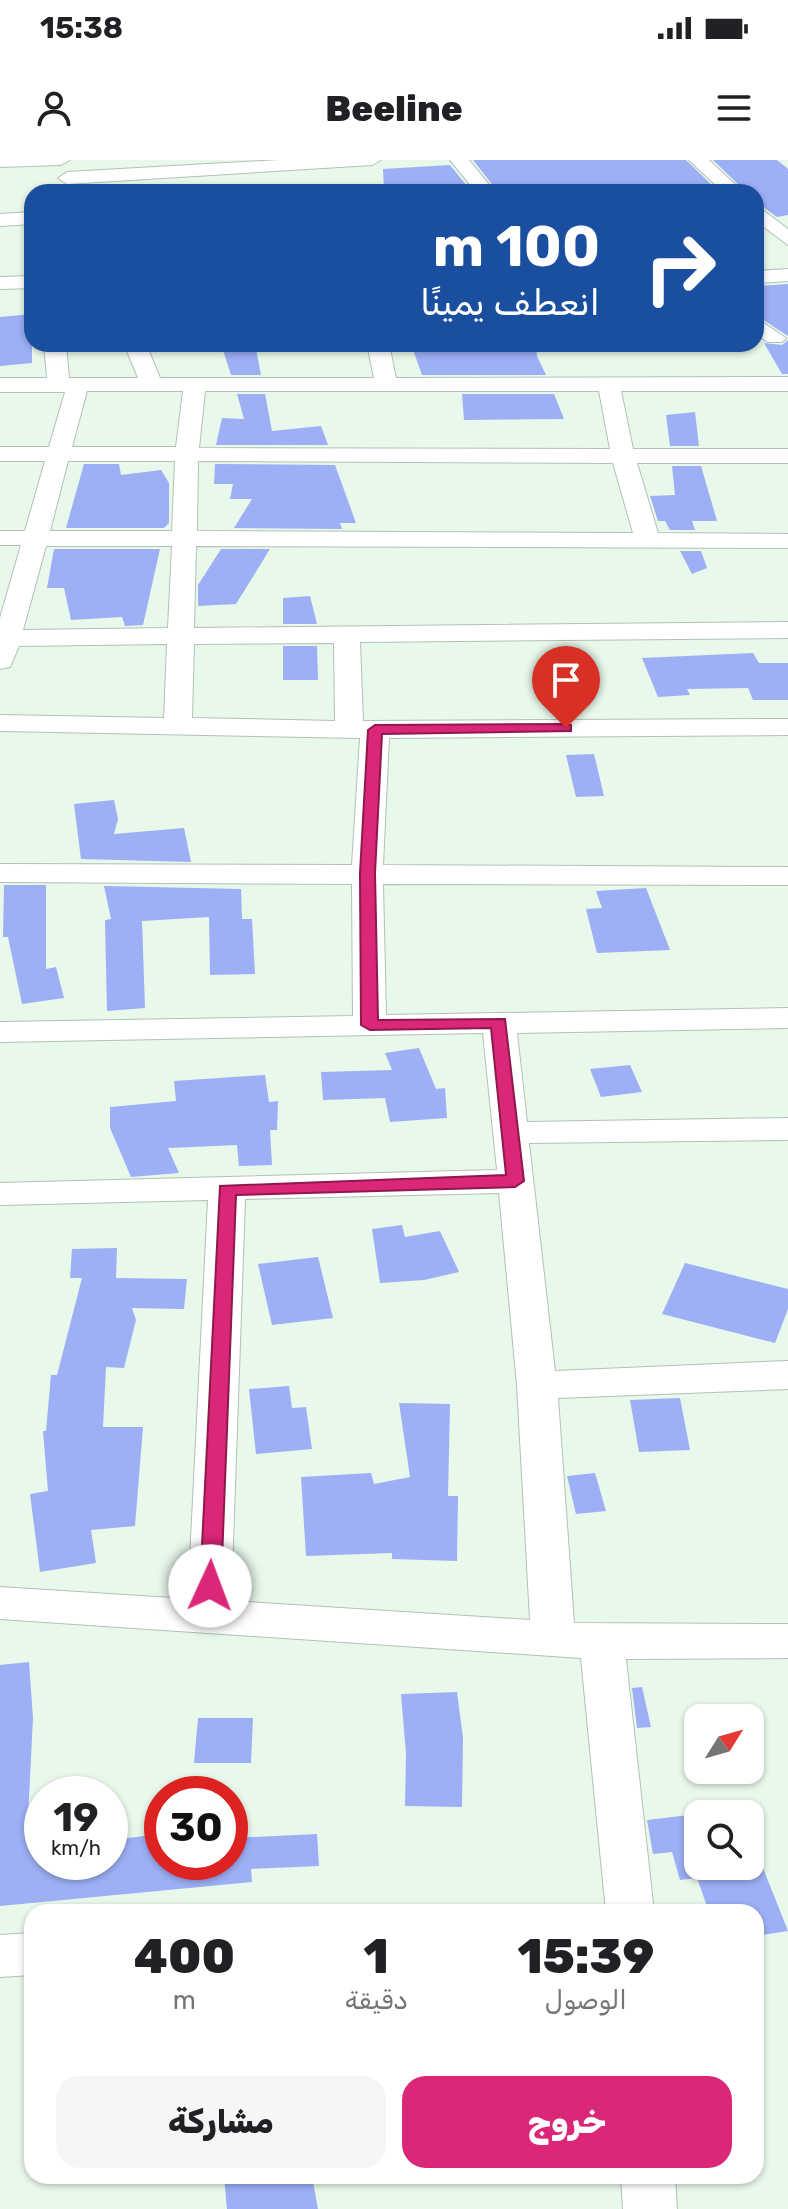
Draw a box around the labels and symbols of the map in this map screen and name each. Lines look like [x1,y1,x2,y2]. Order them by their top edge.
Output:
pin [532,646,600,728]
position arrow [168,1544,252,1628]
north arrow [684,1704,764,1784]
speed limit sign: 30 [144,1776,248,1880]

